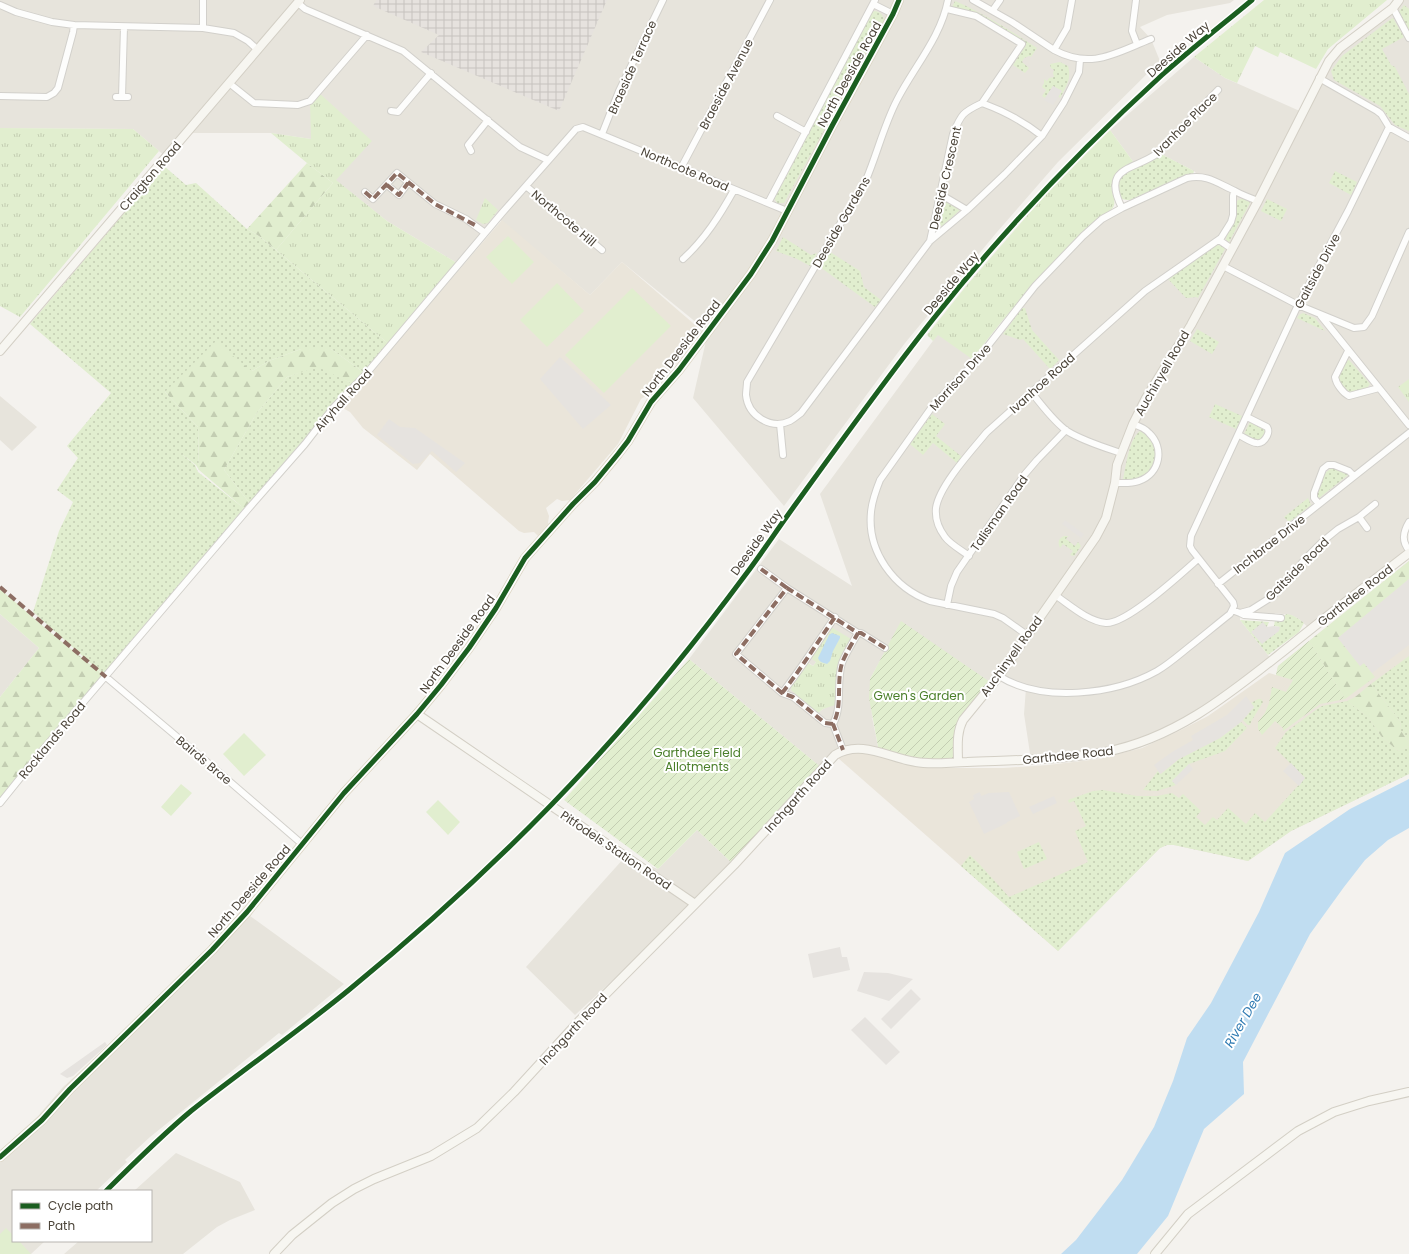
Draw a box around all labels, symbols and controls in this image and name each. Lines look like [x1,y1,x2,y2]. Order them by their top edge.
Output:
street label: Braeside Terrace [604,17,660,117]
street label: Deeside Way [1143,17,1213,81]
street label: North Deeside Road [813,18,885,130]
street label: Braeside Avenue [695,36,757,132]
street label: Ivanhoe Place [1149,88,1221,160]
street label: Deeside Crescent [925,125,965,231]
street label: Craigton Road [115,138,185,214]
street label: Northcote Road [638,143,732,195]
street label: Deeside Gardens [808,173,874,271]
street label: Northcote Hill [528,186,600,250]
street label: Gaitside Drive [1290,230,1344,312]
street label: Deeside Way [919,248,983,318]
street label: North Deeside Road [638,296,724,400]
street label: Auchinyell Road [1131,327,1193,419]
street label: Morrison Drive [925,340,995,414]
street label: Ivanhoe Road [1006,349,1078,417]
street label: Airyhall Road [310,365,376,435]
street label: Talisman Road [966,472,1032,554]
street label: Deeside Way [726,505,786,579]
street label: Inchbrae Drive [1229,511,1309,577]
street label: Gaitside Road [1261,533,1333,605]
street label: Garthdee Road [1314,560,1396,630]
street label: North Deeside Road [415,591,499,697]
street label: Auchinyell Road [976,612,1046,700]
park label: Gwen's Garden [874,687,964,704]
street label: Rocklands Road [15,698,89,782]
street label: Bairds Brae [173,732,235,788]
street label: Garthdee Road [1022,742,1114,768]
park label: Garthdee Field Allotments [653,744,741,775]
street label: Inchgarth Road [761,756,835,836]
street label: Pitfodels Station Road [557,806,675,894]
street label: North Deeside Road [204,841,294,941]
street label: Inchgarth Road [535,989,611,1069]
water label: River Dee [1220,989,1266,1051]
legend [12,1190,152,1242]
text: Cycle path [48,1197,113,1214]
text: Path [48,1217,75,1234]

